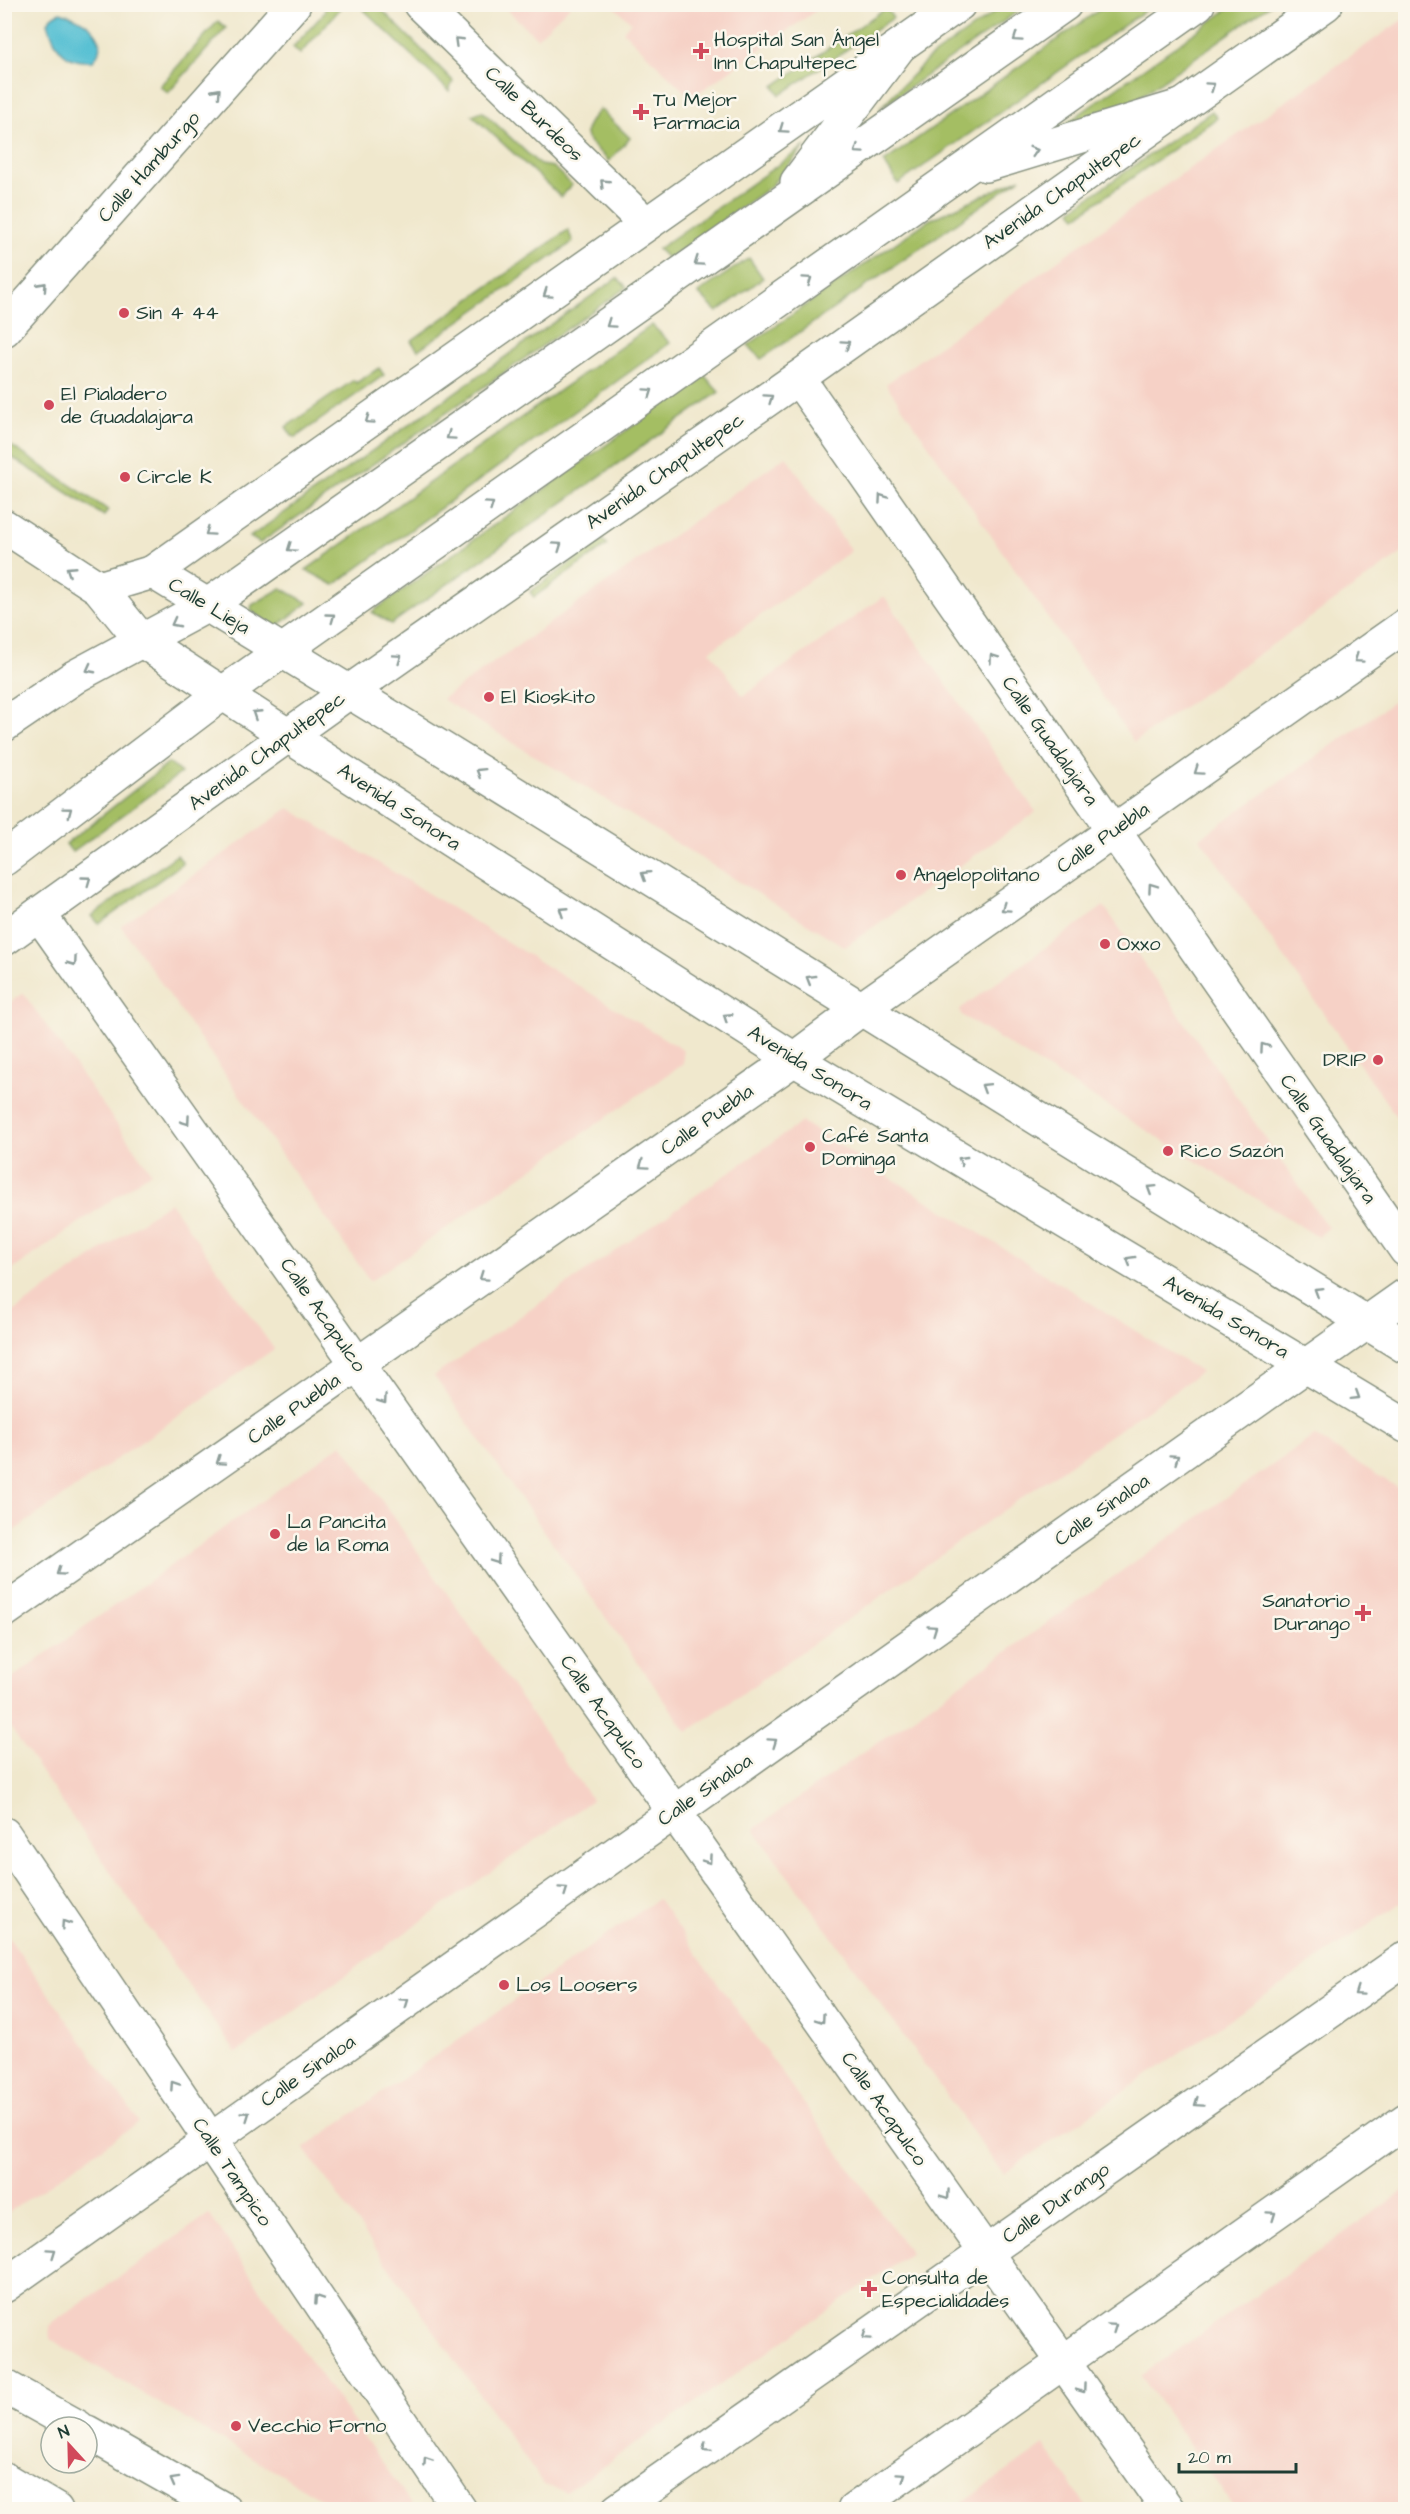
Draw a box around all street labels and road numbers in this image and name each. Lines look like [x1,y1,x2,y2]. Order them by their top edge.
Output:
street label: Calle Burdeos [479,60,589,168]
street label: Calle Hamburgo [91,105,207,230]
street label: Avenida Chapultepec [977,126,1147,256]
street label: Avenida Chapultepec [580,406,750,536]
street label: Calle Lieja [163,571,255,641]
street label: Calle Guadalajara [995,671,1105,811]
street label: Avenida Chapultepec [183,684,351,817]
street label: Avenida Sonora [332,757,466,857]
street label: Calle Puebla [1051,796,1155,880]
street label: Avenida Sonora [742,1018,878,1118]
street label: Calle Guadalajara [1273,1069,1383,1209]
street label: Calle Puebla [655,1078,759,1162]
street label: Calle Acapulco [273,1252,373,1378]
street label: Avenida Sonora [1158,1268,1294,1366]
street label: Calle Puebla [242,1367,346,1451]
street label: Calle Sinaloa [1049,1467,1155,1553]
street label: Calle Acapulco [553,1649,653,1775]
street label: Calle Sinaloa [652,1747,758,1833]
street label: Calle Sinaloa [255,2028,361,2114]
street label: Calle Acapulco [834,2046,934,2172]
street label: Calle Tampico [185,2112,279,2232]
street label: Calle Durango [997,2156,1116,2251]

